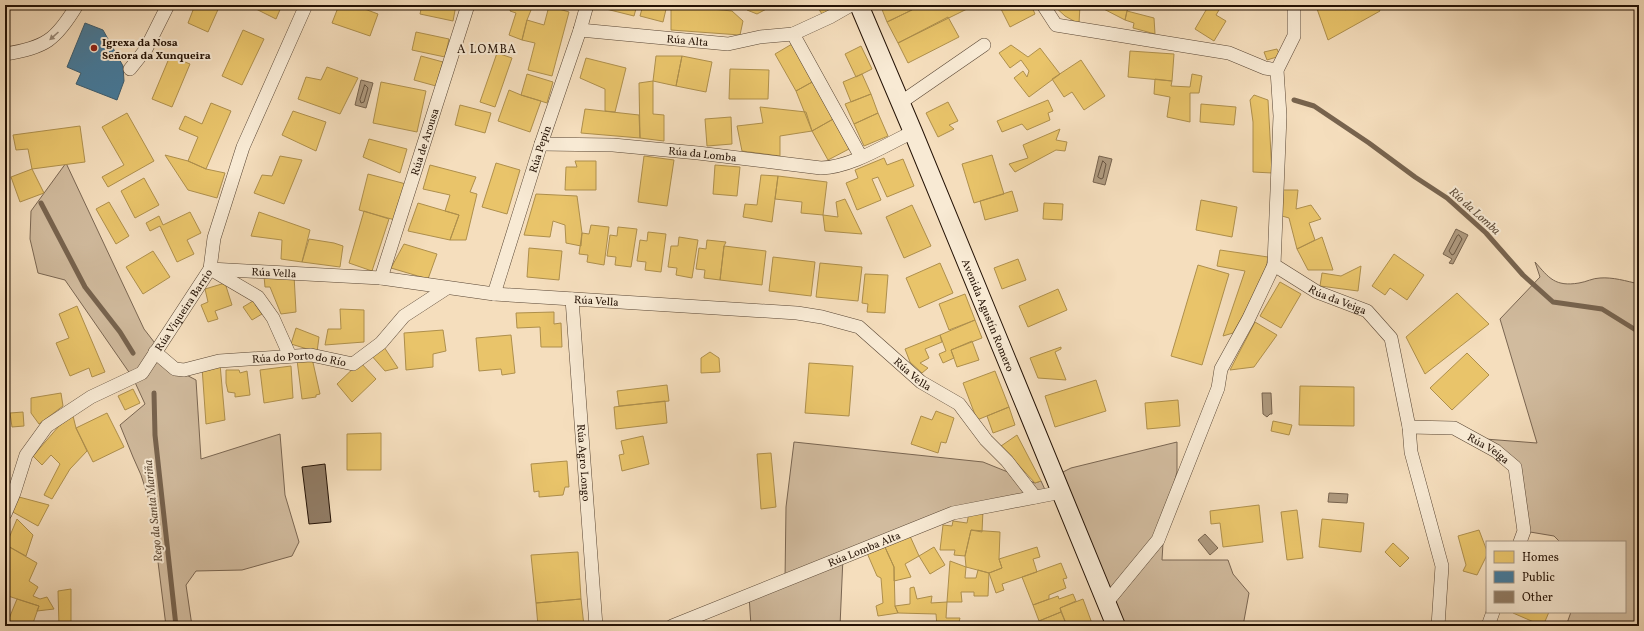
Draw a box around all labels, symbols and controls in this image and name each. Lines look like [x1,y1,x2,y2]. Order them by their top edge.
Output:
one-way arrow [48,31,59,40]
street label: Rúa Alta [666,32,709,51]
place label: Igrexa da Nosa Señora da Xunqueira [102,36,211,64]
district label: A LOMBA [457,42,517,58]
marker: Igrexa da Nosa Señora da Xunqueira [89,43,99,53]
street label: Rúa de Arousa [408,106,444,178]
street label: Rúa Pepin [526,123,556,175]
street label: Rúa da Lomba [668,144,738,167]
water label: Río da Lomba [1445,184,1504,239]
street label: Avenida Agustín Romero [957,257,1017,375]
street label: Rúa Vella [251,265,297,283]
street label: Rúa Viqueira Barrio [152,267,217,355]
street label: Rúa da Veiga [1305,282,1369,319]
street label: Rúa Vella [573,293,620,311]
street label: Rúa do Porto do Río [252,349,348,371]
street label: Rúa Vella [890,355,934,396]
street label: Rúa Agro Longo [572,423,593,502]
street label: Rúa Veiga [1464,431,1512,468]
water label: Rego da Santa Mariña [141,459,167,563]
street label: Rúa Lomba Alta [826,529,904,572]
legend [1486,541,1626,613]
text: Homes [1522,550,1559,566]
text: Public [1522,570,1555,586]
text: Other [1522,590,1553,606]

